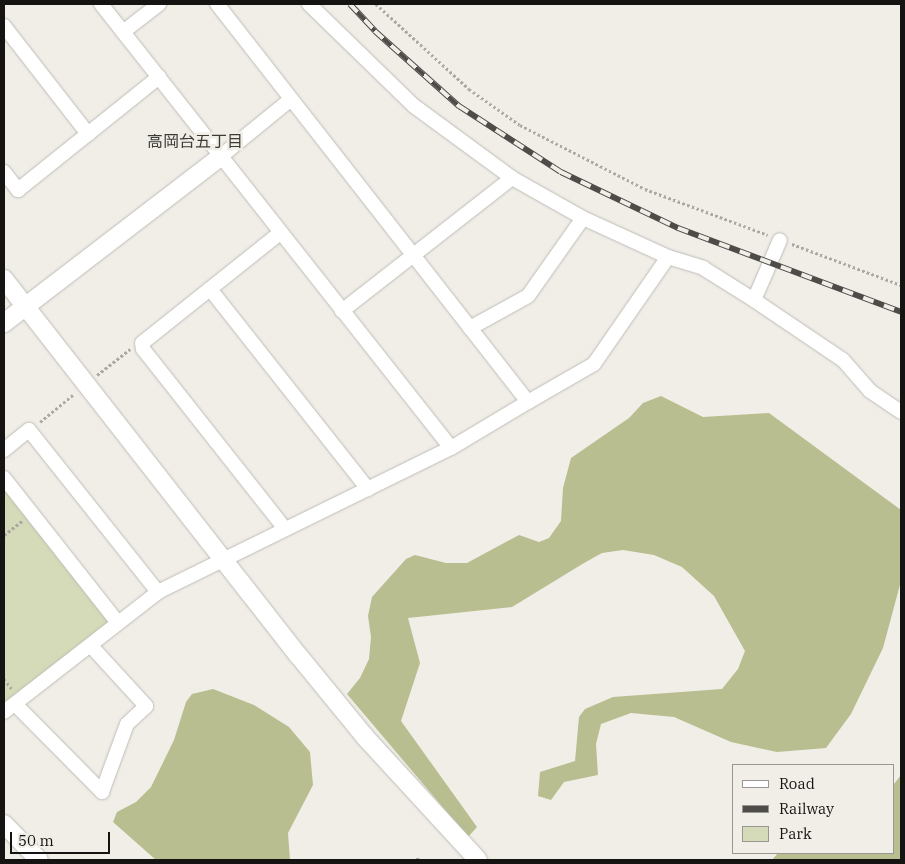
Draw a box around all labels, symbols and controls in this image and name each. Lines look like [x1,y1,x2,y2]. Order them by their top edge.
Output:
district label: 高岡台五丁目 [147,131,243,151]
legend [732,764,895,854]
text: Road [779,774,815,793]
text: Railway [779,799,834,818]
scale bar [12,822,112,854]
text: Park [779,824,812,843]
text: 50 m [18,831,54,850]

